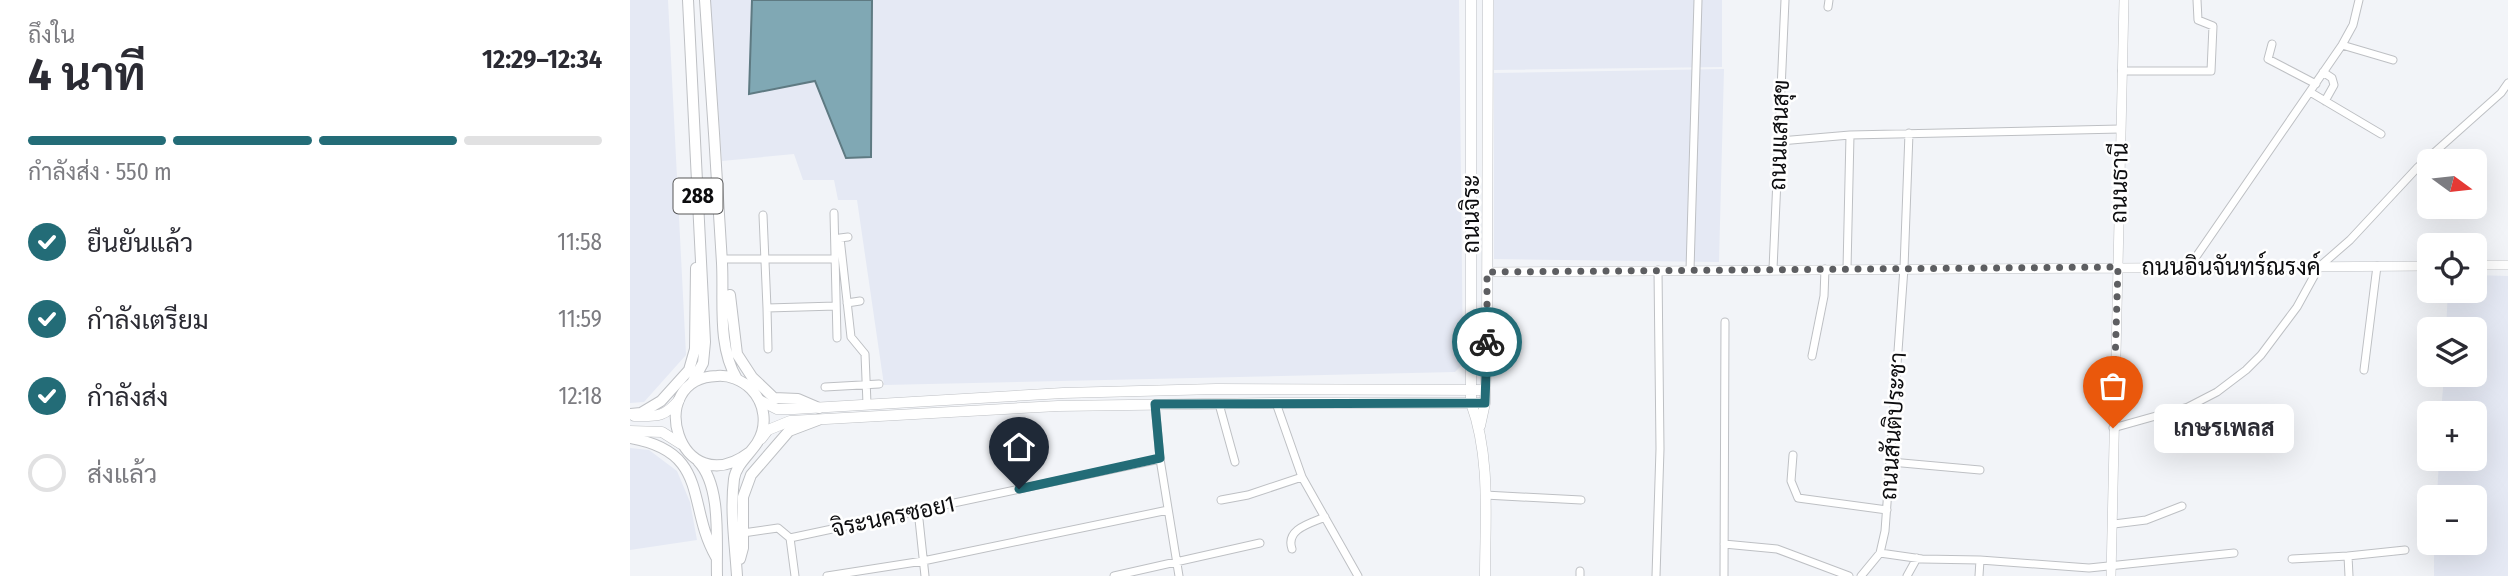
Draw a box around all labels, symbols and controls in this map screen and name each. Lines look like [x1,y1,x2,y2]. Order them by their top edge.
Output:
text: ถึงใน [28,21,75,49]
text: 12:29–12:34 [482,44,602,75]
text: 4 นาที [28,47,146,102]
street label: ถนนแสนสุข [1763,79,1797,191]
street label: ถนนธานี [2103,142,2134,224]
north arrow [2417,149,2487,219]
map controls [2417,149,2487,555]
text: กำลังส่ง · 550 m [28,158,172,186]
street label: ถนนจิระ [1457,175,1485,253]
road number: 288 [673,178,722,214]
icon: check [28,223,66,261]
text: ยืนยันแล้ว [87,228,193,259]
text: 11:58 [557,228,602,256]
button: locate [2417,233,2487,303]
street label: ถนนอินจันทร์ณรงค์ [2141,251,2321,281]
icon: check [28,300,66,338]
text: กำลังเตรียม [87,305,209,336]
text: 11:59 [558,305,602,333]
courier [1452,307,1522,377]
button: layers [2417,317,2487,387]
icon: bike [1468,323,1506,361]
street label: ถนนสันติประชา [1874,351,1912,501]
pin [2083,356,2143,428]
icon: bag [2094,367,2132,405]
icon: check [28,377,66,415]
text: กำลังส่ง [87,382,168,413]
text: 12:18 [558,382,602,410]
button: + [2417,401,2487,471]
callout: เกษรเพลส [2155,404,2295,452]
text: เกษรเพลส [2173,414,2275,442]
pin [989,417,1049,489]
icon: home [1000,428,1038,466]
text: ส่งแล้ว [87,459,157,490]
button: − [2417,485,2487,555]
street label: จิระนครซอย1 [828,489,957,543]

